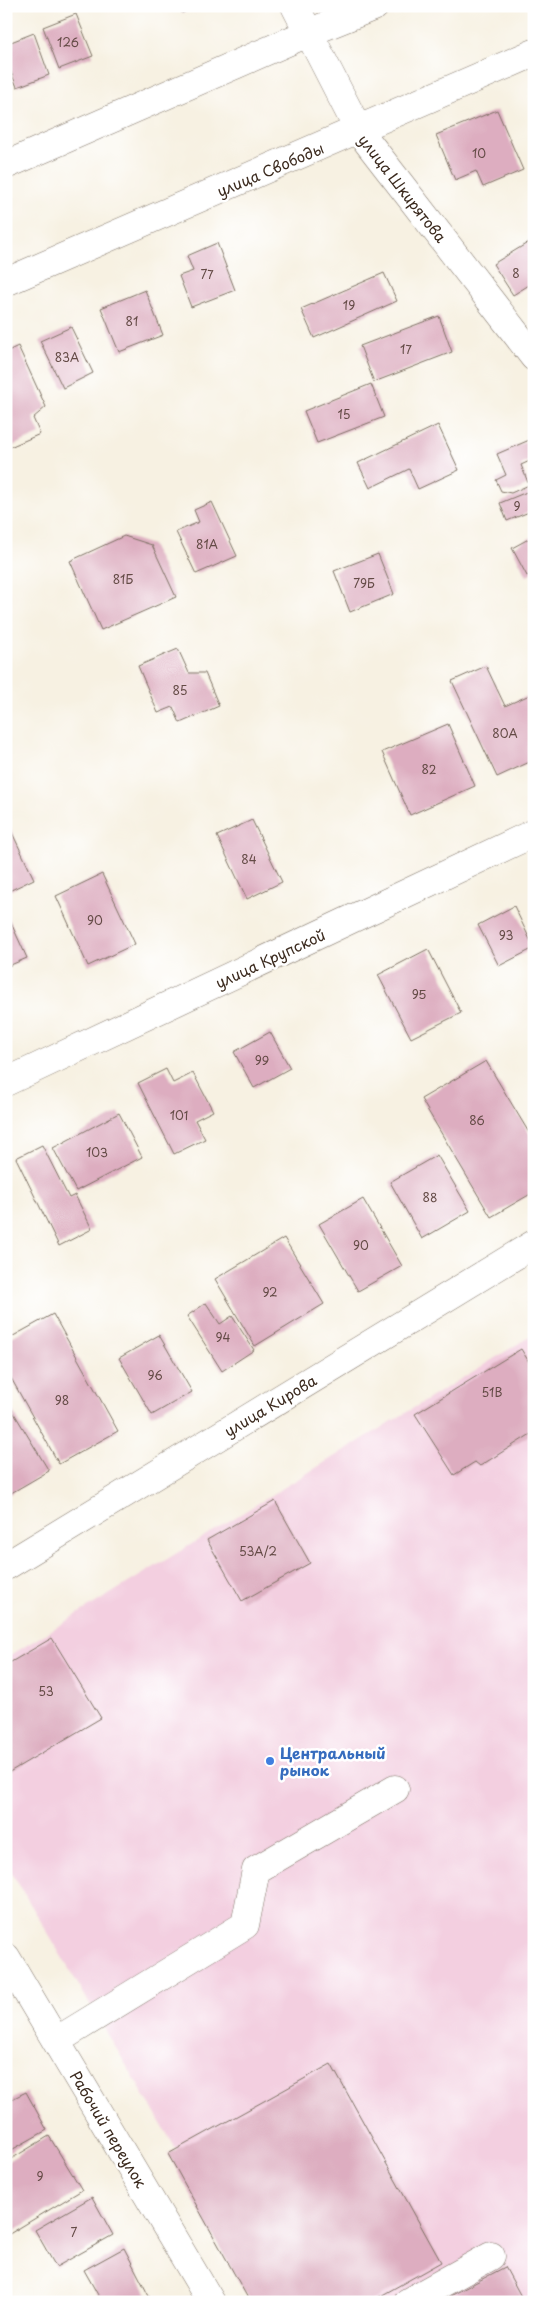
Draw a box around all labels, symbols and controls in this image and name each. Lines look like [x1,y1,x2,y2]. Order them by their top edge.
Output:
house number: 126 [57,33,79,51]
street label: улица Шкирятова [353,129,453,248]
street label: улица Свободы [213,136,327,202]
house number: 10 [472,144,486,162]
house number: 8 [512,264,520,282]
house number: 77 [200,265,214,283]
house number: 19 [343,296,355,314]
house number: 81 [126,312,138,330]
house number: 17 [400,340,412,358]
house number: 83А [55,348,79,366]
house number: 15 [337,405,351,423]
house number: 9 [513,497,521,515]
house number: 81А [196,535,218,553]
house number: 81Б [113,570,133,588]
house number: 79Б [353,574,375,592]
house number: 85 [173,681,187,699]
house number: 80А [492,724,518,742]
house number: 82 [422,760,437,778]
house number: 84 [241,850,257,868]
house number: 90 [87,911,103,929]
street label: улица Крупской [211,922,329,994]
house number: 93 [499,926,513,944]
house number: 95 [412,985,426,1003]
house number: 99 [255,1051,269,1069]
house number: 101 [170,1106,188,1124]
house number: 86 [469,1111,485,1129]
house number: 103 [86,1143,108,1161]
house number: 88 [423,1188,437,1206]
house number: 90 [353,1236,369,1254]
house number: 92 [262,1283,278,1301]
house number: 94 [216,1328,231,1346]
house number: 96 [147,1366,163,1384]
street label: улица Кирова [219,1368,321,1442]
house number: 51В [482,1383,502,1401]
house number: 98 [55,1391,69,1409]
house number: 53А/2 [239,1542,277,1560]
house number: 53 [38,1682,54,1700]
place label: Центральный рынок [280,1741,386,1781]
marker: Центральный рынок [264,1755,276,1767]
street label: Рабочий переулок [65,2066,153,2192]
house number: 9 [36,2167,44,2185]
house number: 7 [71,2223,78,2241]

